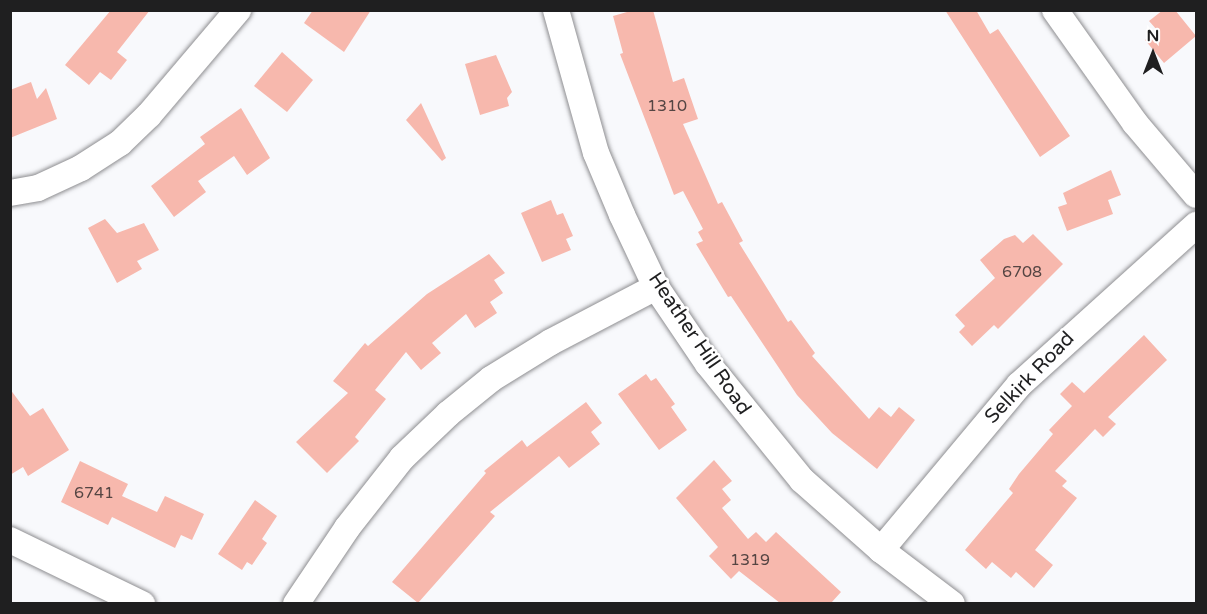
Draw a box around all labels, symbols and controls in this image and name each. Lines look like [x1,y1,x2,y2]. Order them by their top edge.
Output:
north arrow [1123,24,1183,84]
text: N [1147,26,1159,46]
house number: 1310 [647,96,687,116]
house number: 6708 [1002,262,1042,282]
street label: Heather Hill Road [643,268,755,420]
street label: Selkirk Road [980,327,1080,429]
house number: 6741 [74,483,114,503]
house number: 1319 [730,550,770,570]

